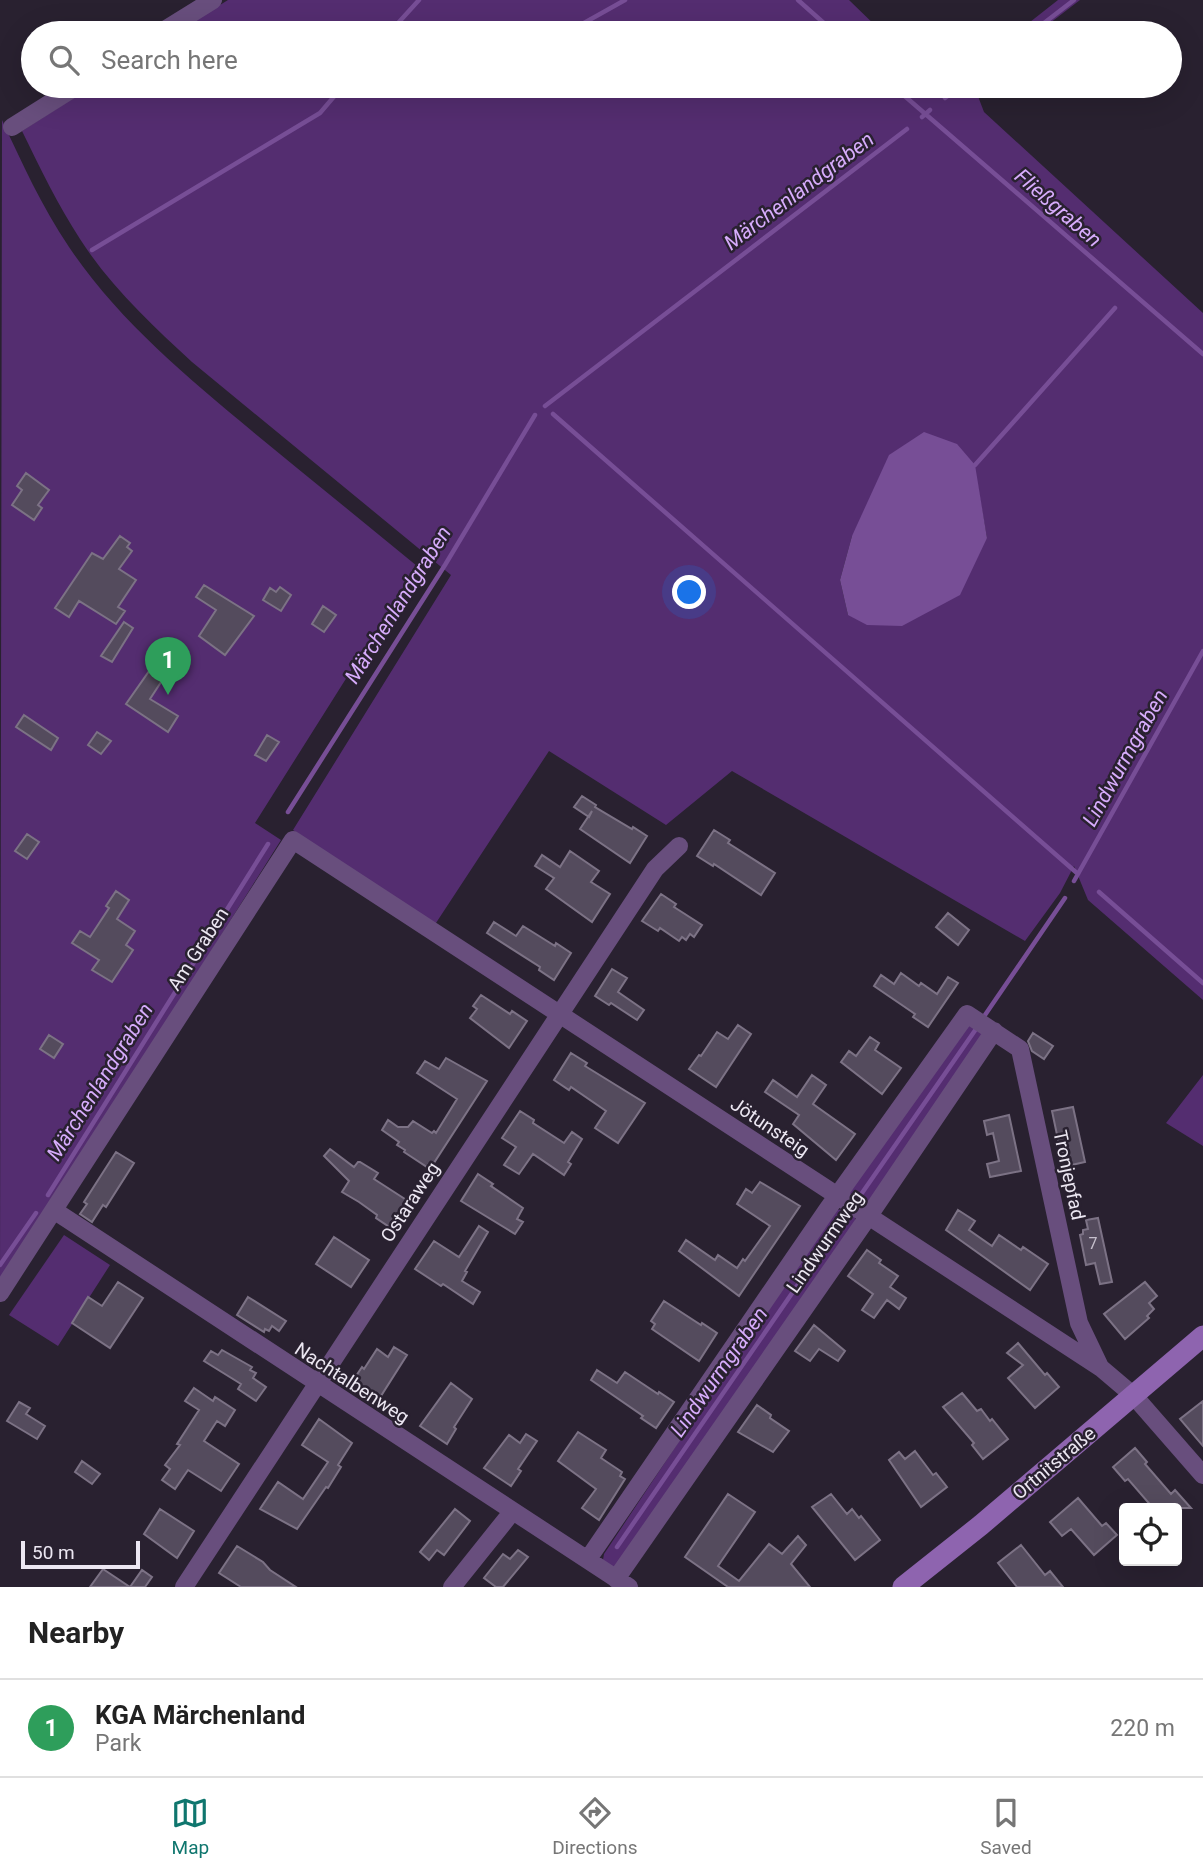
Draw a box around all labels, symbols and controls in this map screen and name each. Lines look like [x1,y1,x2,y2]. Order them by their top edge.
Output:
search box [21,21,1182,98]
icon: search [45,41,83,79]
text: Search here [101,45,238,75]
water label: Märchenlandgraben [720,127,878,255]
water label: Fließgraben [1010,164,1106,252]
water label: Märchenlandgraben [340,522,456,688]
your location [672,575,706,609]
pin: 1 [145,637,191,695]
water label: Lindwurmgraben [1078,686,1172,830]
street label: Am Graben [163,903,233,995]
water label: Märchenlandgraben [42,999,158,1165]
street label: Jötunsteig [726,1092,814,1162]
street label: Tronjepfad [1048,1128,1090,1222]
street label: Ostaraweg [376,1158,444,1246]
street label: Lindwurmweg [781,1187,869,1297]
house number: 7 [1089,1234,1098,1253]
water label: Lindwurmgraben [665,1303,773,1441]
street label: Nachtalbenweg [290,1337,414,1429]
street label: Ortnitstraße [1008,1422,1100,1504]
map controls [1119,1503,1182,1566]
button: locate [1119,1503,1182,1566]
scale bar [21,1538,140,1570]
text: 50 m [32,1541,75,1564]
text: Nearby [28,1615,124,1650]
text: KGA Märchenland [95,1700,305,1730]
text: 1 [44,1715,58,1742]
text: 220 m [1110,1715,1175,1742]
text: Park [95,1730,141,1757]
tab: Map [171,1794,209,1859]
tab: Directions [552,1794,637,1859]
tab: Saved [980,1794,1032,1859]

